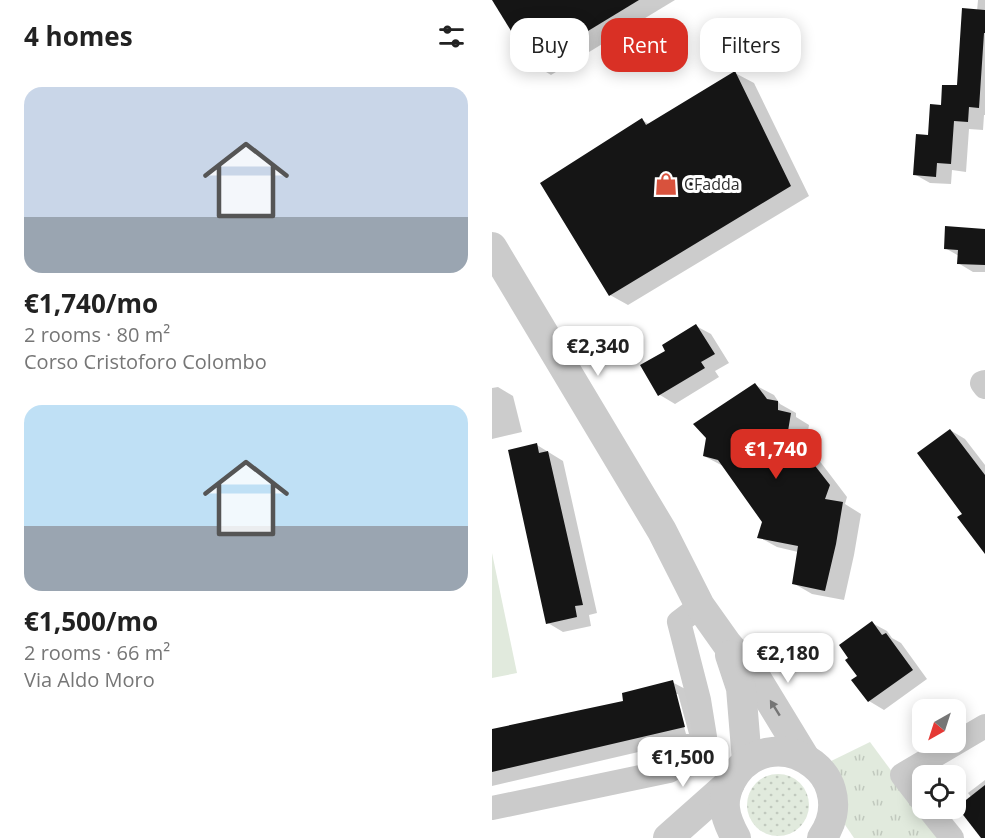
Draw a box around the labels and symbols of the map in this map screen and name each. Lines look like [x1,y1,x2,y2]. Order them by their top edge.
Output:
shop icon: CFadda [653,171,679,197]
place label: CFadda [684,173,740,195]
pin: €2,340 [549,326,647,377]
pin: €1,740 [727,429,825,480]
pin: €2,180 [739,633,837,684]
north arrow [912,699,966,753]
one-way arrow [769,700,780,716]
pin: €1,500 [634,737,732,788]

